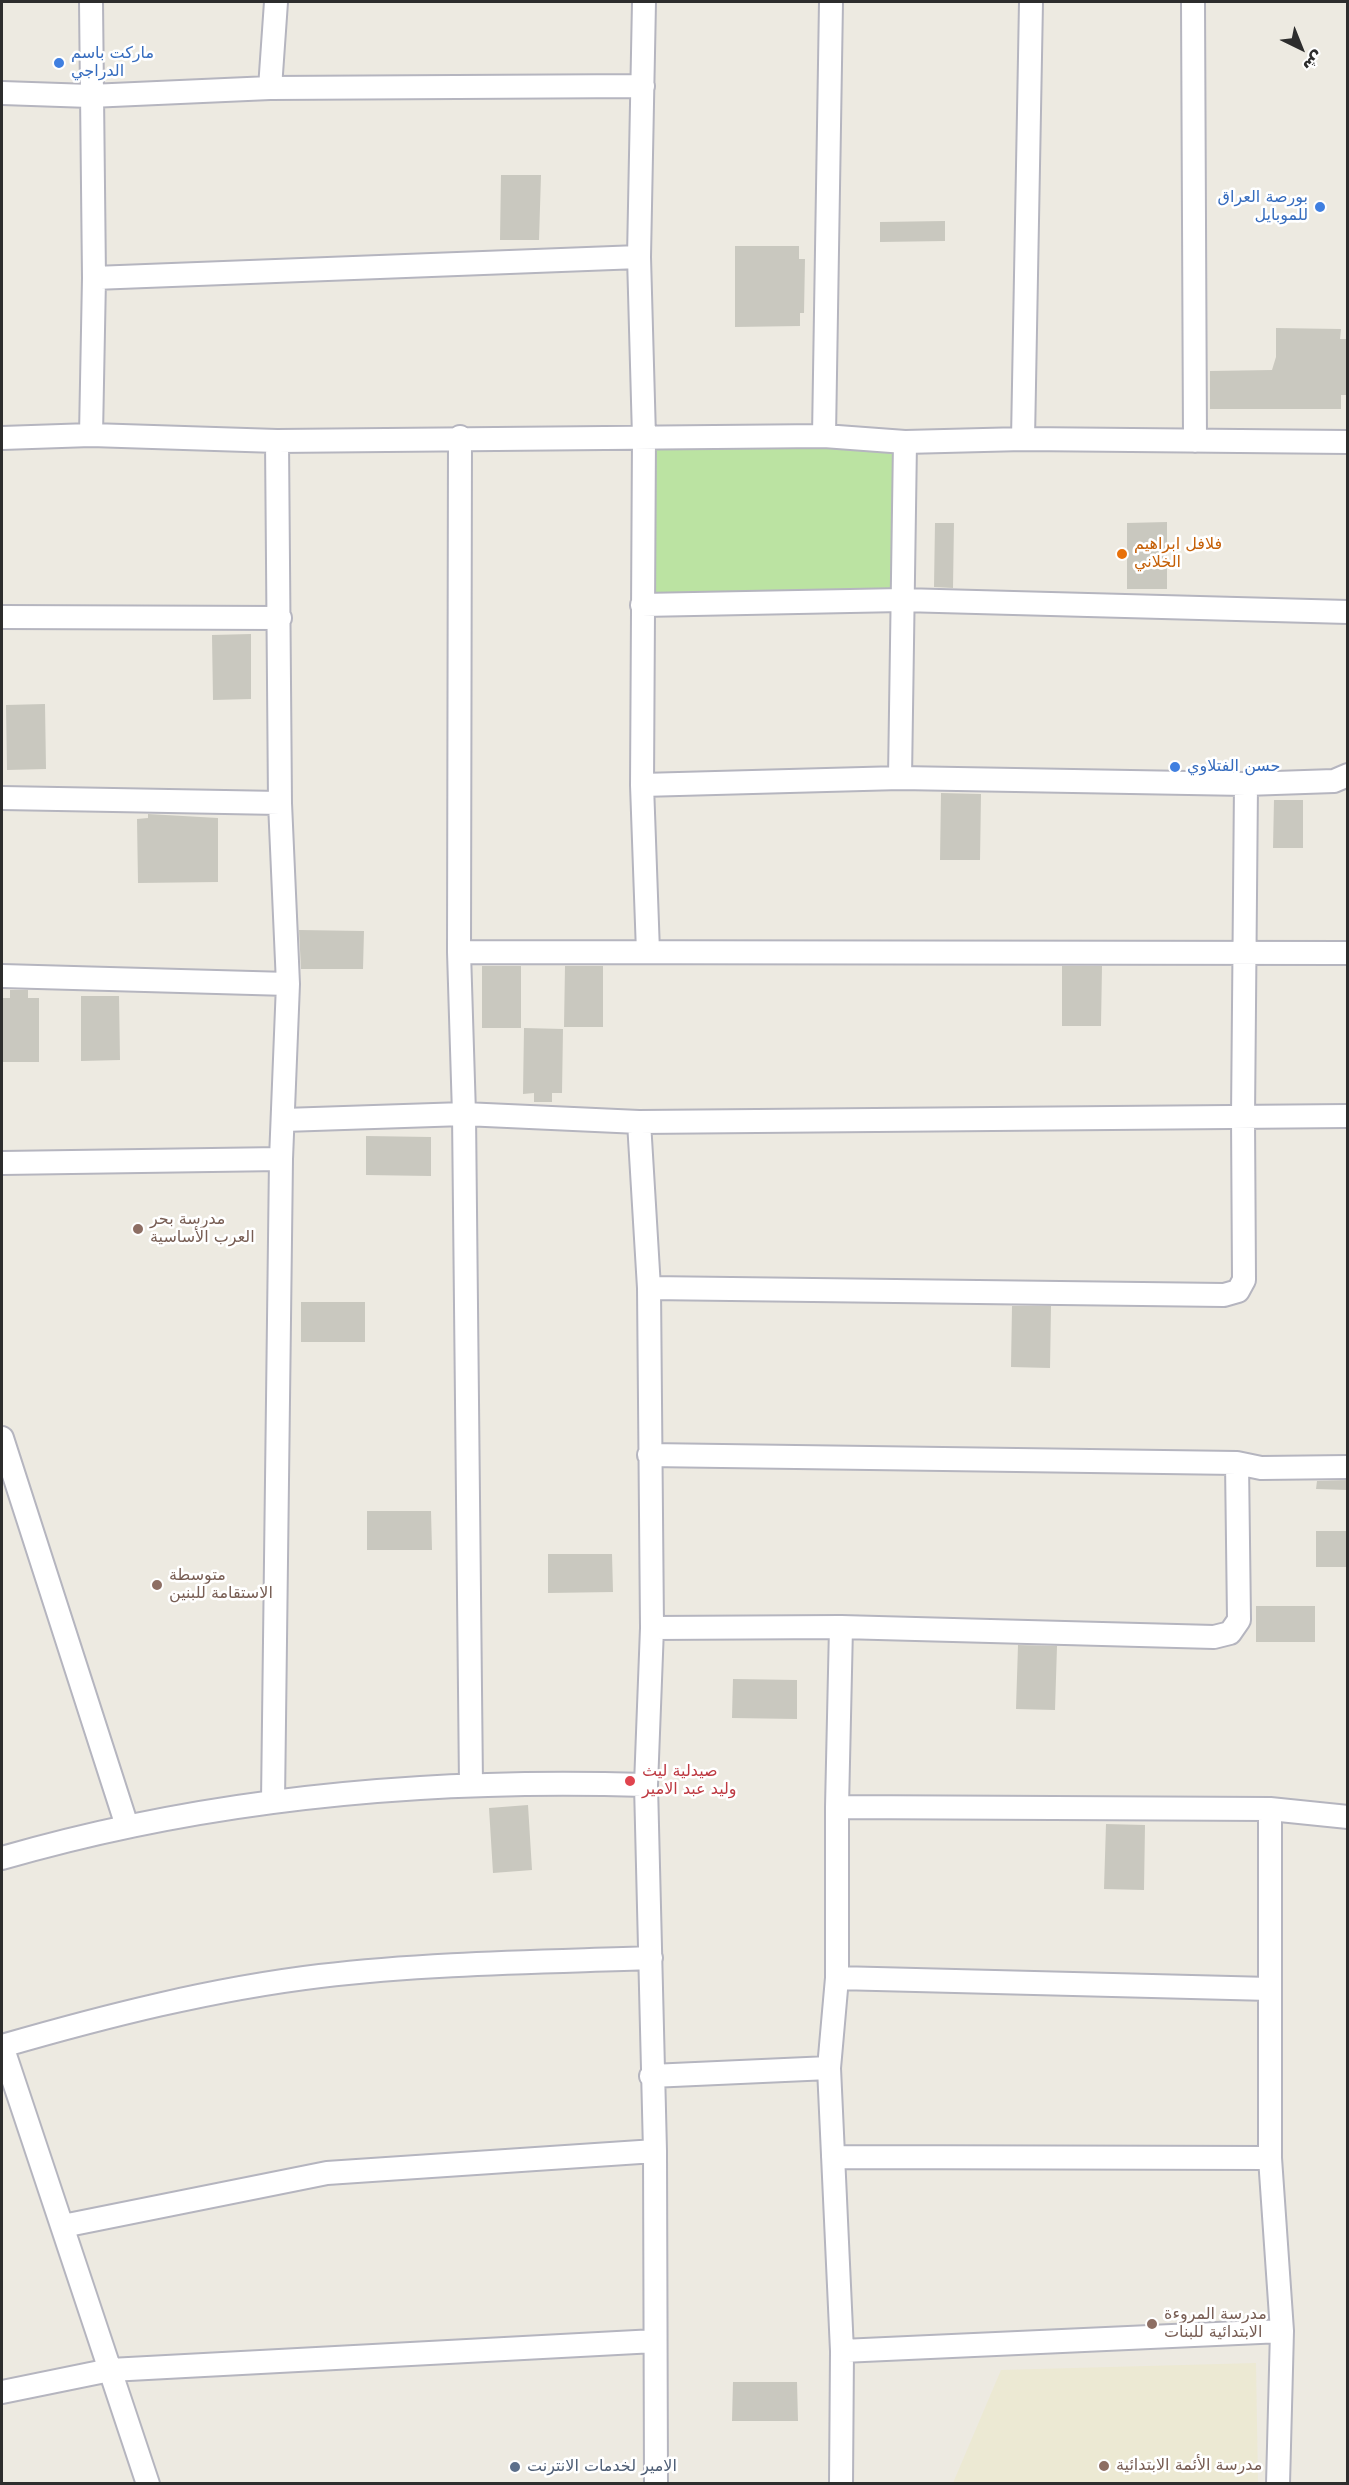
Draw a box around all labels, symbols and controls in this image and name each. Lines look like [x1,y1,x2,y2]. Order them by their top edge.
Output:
north arrow [1271,18,1331,78]
place label: ماركت باسم الدراجي [71,44,154,82]
text: ش [1299,47,1328,76]
marker: ماركت باسم الدراجي [52,56,66,70]
place label: بورصة العراق للموبايل [1218,188,1308,226]
marker: بورصة العراق للموبايل [1313,200,1327,214]
place label: فلافل ابراهيم الخلاني [1134,535,1222,573]
marker: فلافل ابراهيم الخلاني [1115,547,1129,561]
place label: حسن الفتلاوي [1187,757,1280,777]
marker: حسن الفتلاوي [1168,760,1182,774]
place label: مدرسة بحر العرب الأساسية [150,1210,255,1248]
marker: مدرسة بحر العرب الأساسية [131,1222,145,1236]
place label: متوسطة الاستقامة للبنين [169,1566,273,1604]
marker: متوسطة الاستقامة للبنين [150,1578,164,1592]
place label: صيدلية ليث وليد عبد الامير [642,1762,737,1800]
marker: صيدلية ليث وليد عبد الامير [623,1774,637,1788]
place label: مدرسة المروءة الابتدائية للبنات [1164,2305,1267,2343]
marker: مدرسة المروءة الابتدائية للبنات [1145,2317,1159,2331]
place label: مدرسة الأئمة الابتدائية [1116,2456,1262,2476]
place label: الامير لخدمات الانترنت [527,2457,677,2477]
marker: مدرسة الأئمة الابتدائية [1097,2459,1111,2473]
marker: الامير لخدمات الانترنت [508,2460,522,2474]

